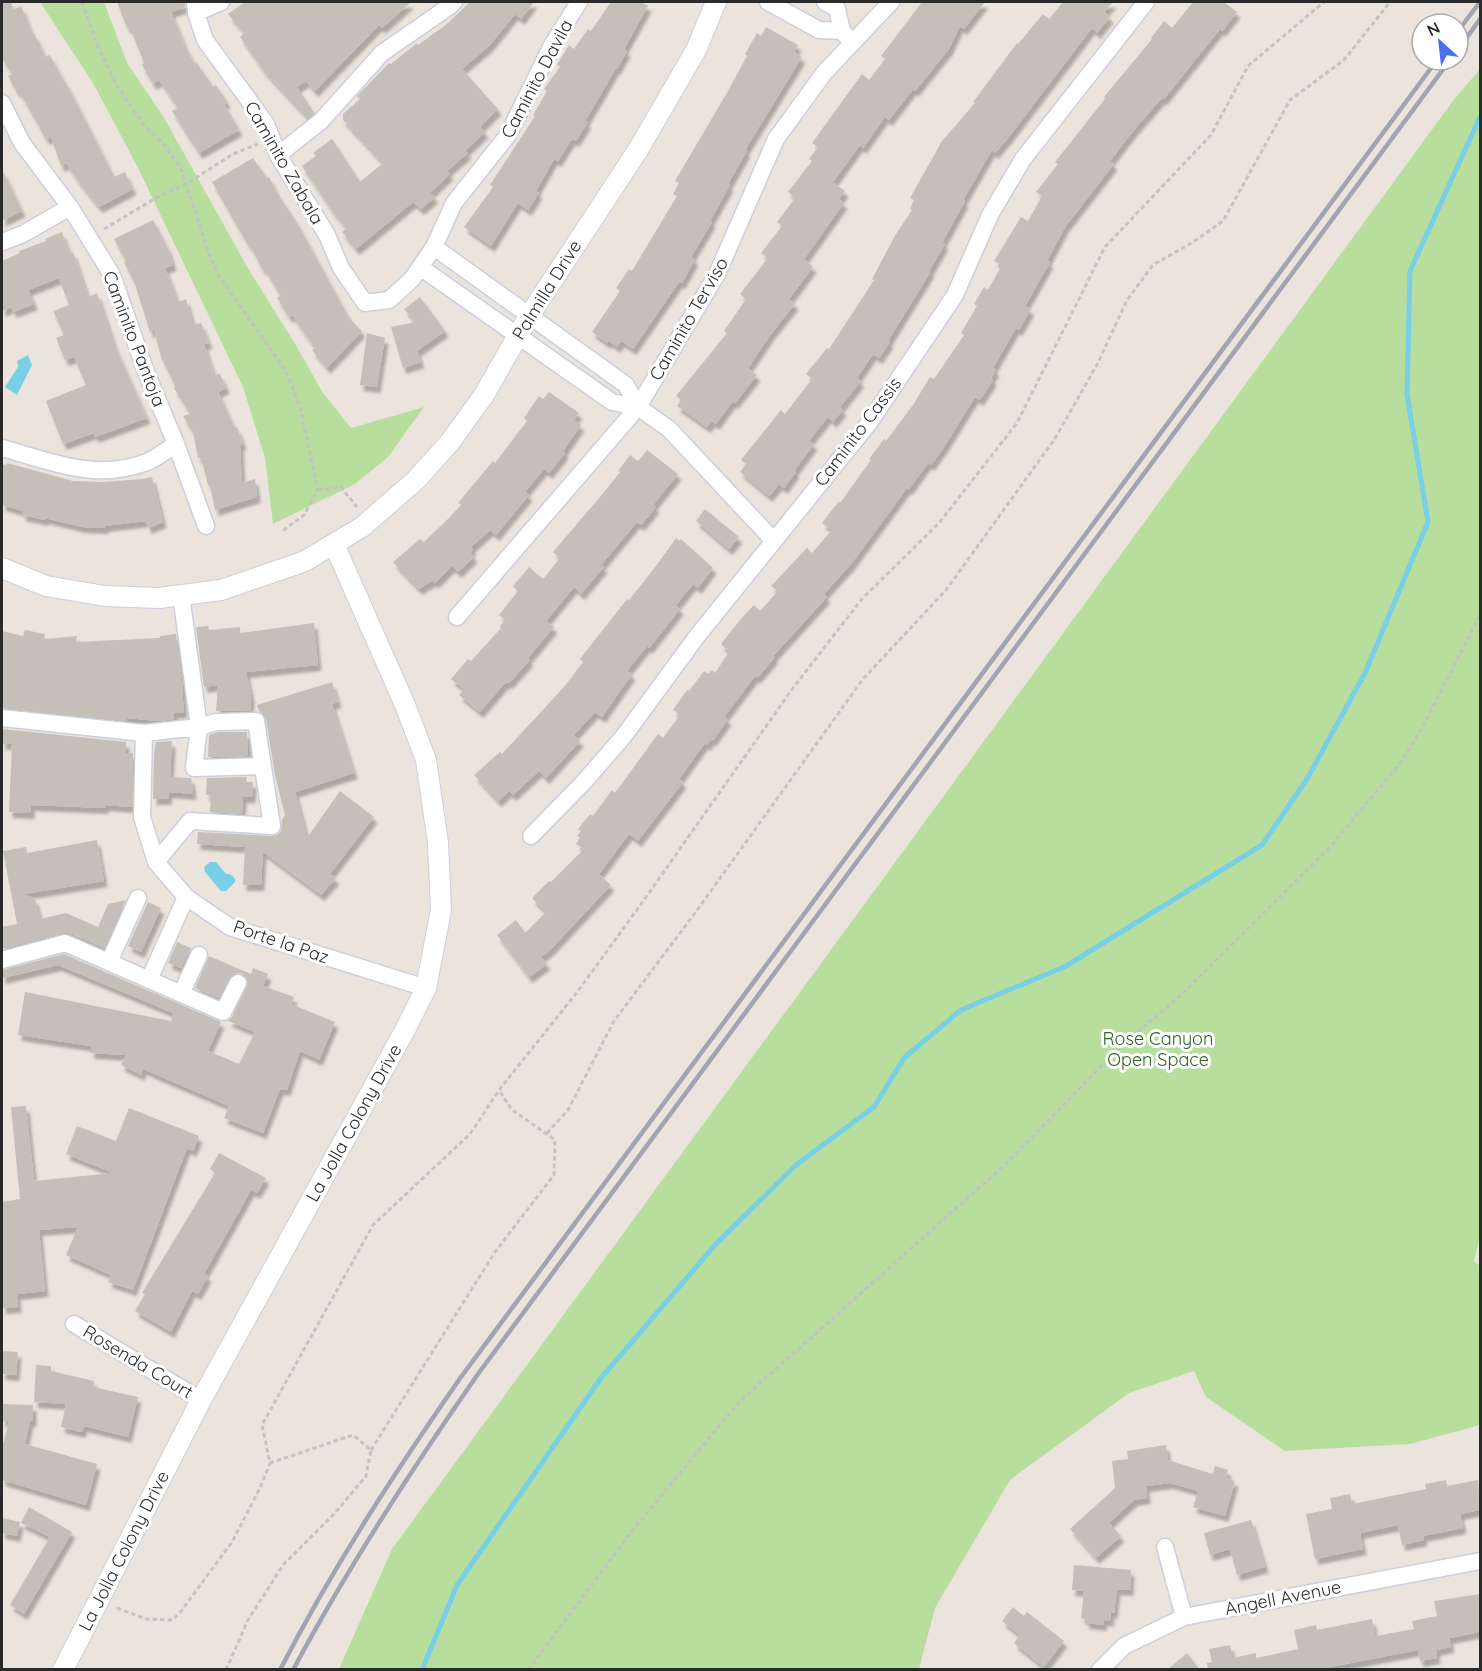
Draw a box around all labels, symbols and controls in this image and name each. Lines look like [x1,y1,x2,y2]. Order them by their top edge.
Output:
north arrow [1410,12,1470,72]
street label: Caminito Davila [496,16,577,142]
text: N [1423,17,1443,40]
street label: Caminito Zabala [240,97,329,228]
street label: Palmilla Drive [507,236,586,344]
street label: Caminito Terviso [644,253,733,384]
street label: Caminito Pantoja [98,268,171,410]
street label: Caminito Cassis [809,373,906,491]
street label: Porte la Paz [230,914,332,969]
park label: Rose Canyon Open Space [1103,1027,1213,1071]
street label: La Jolla Colony Drive [301,1040,407,1206]
street label: Rosenda Court [79,1320,198,1403]
street label: La Jolla Colony Drive [73,1467,174,1635]
street label: Angell Avenue [1223,1575,1343,1620]

